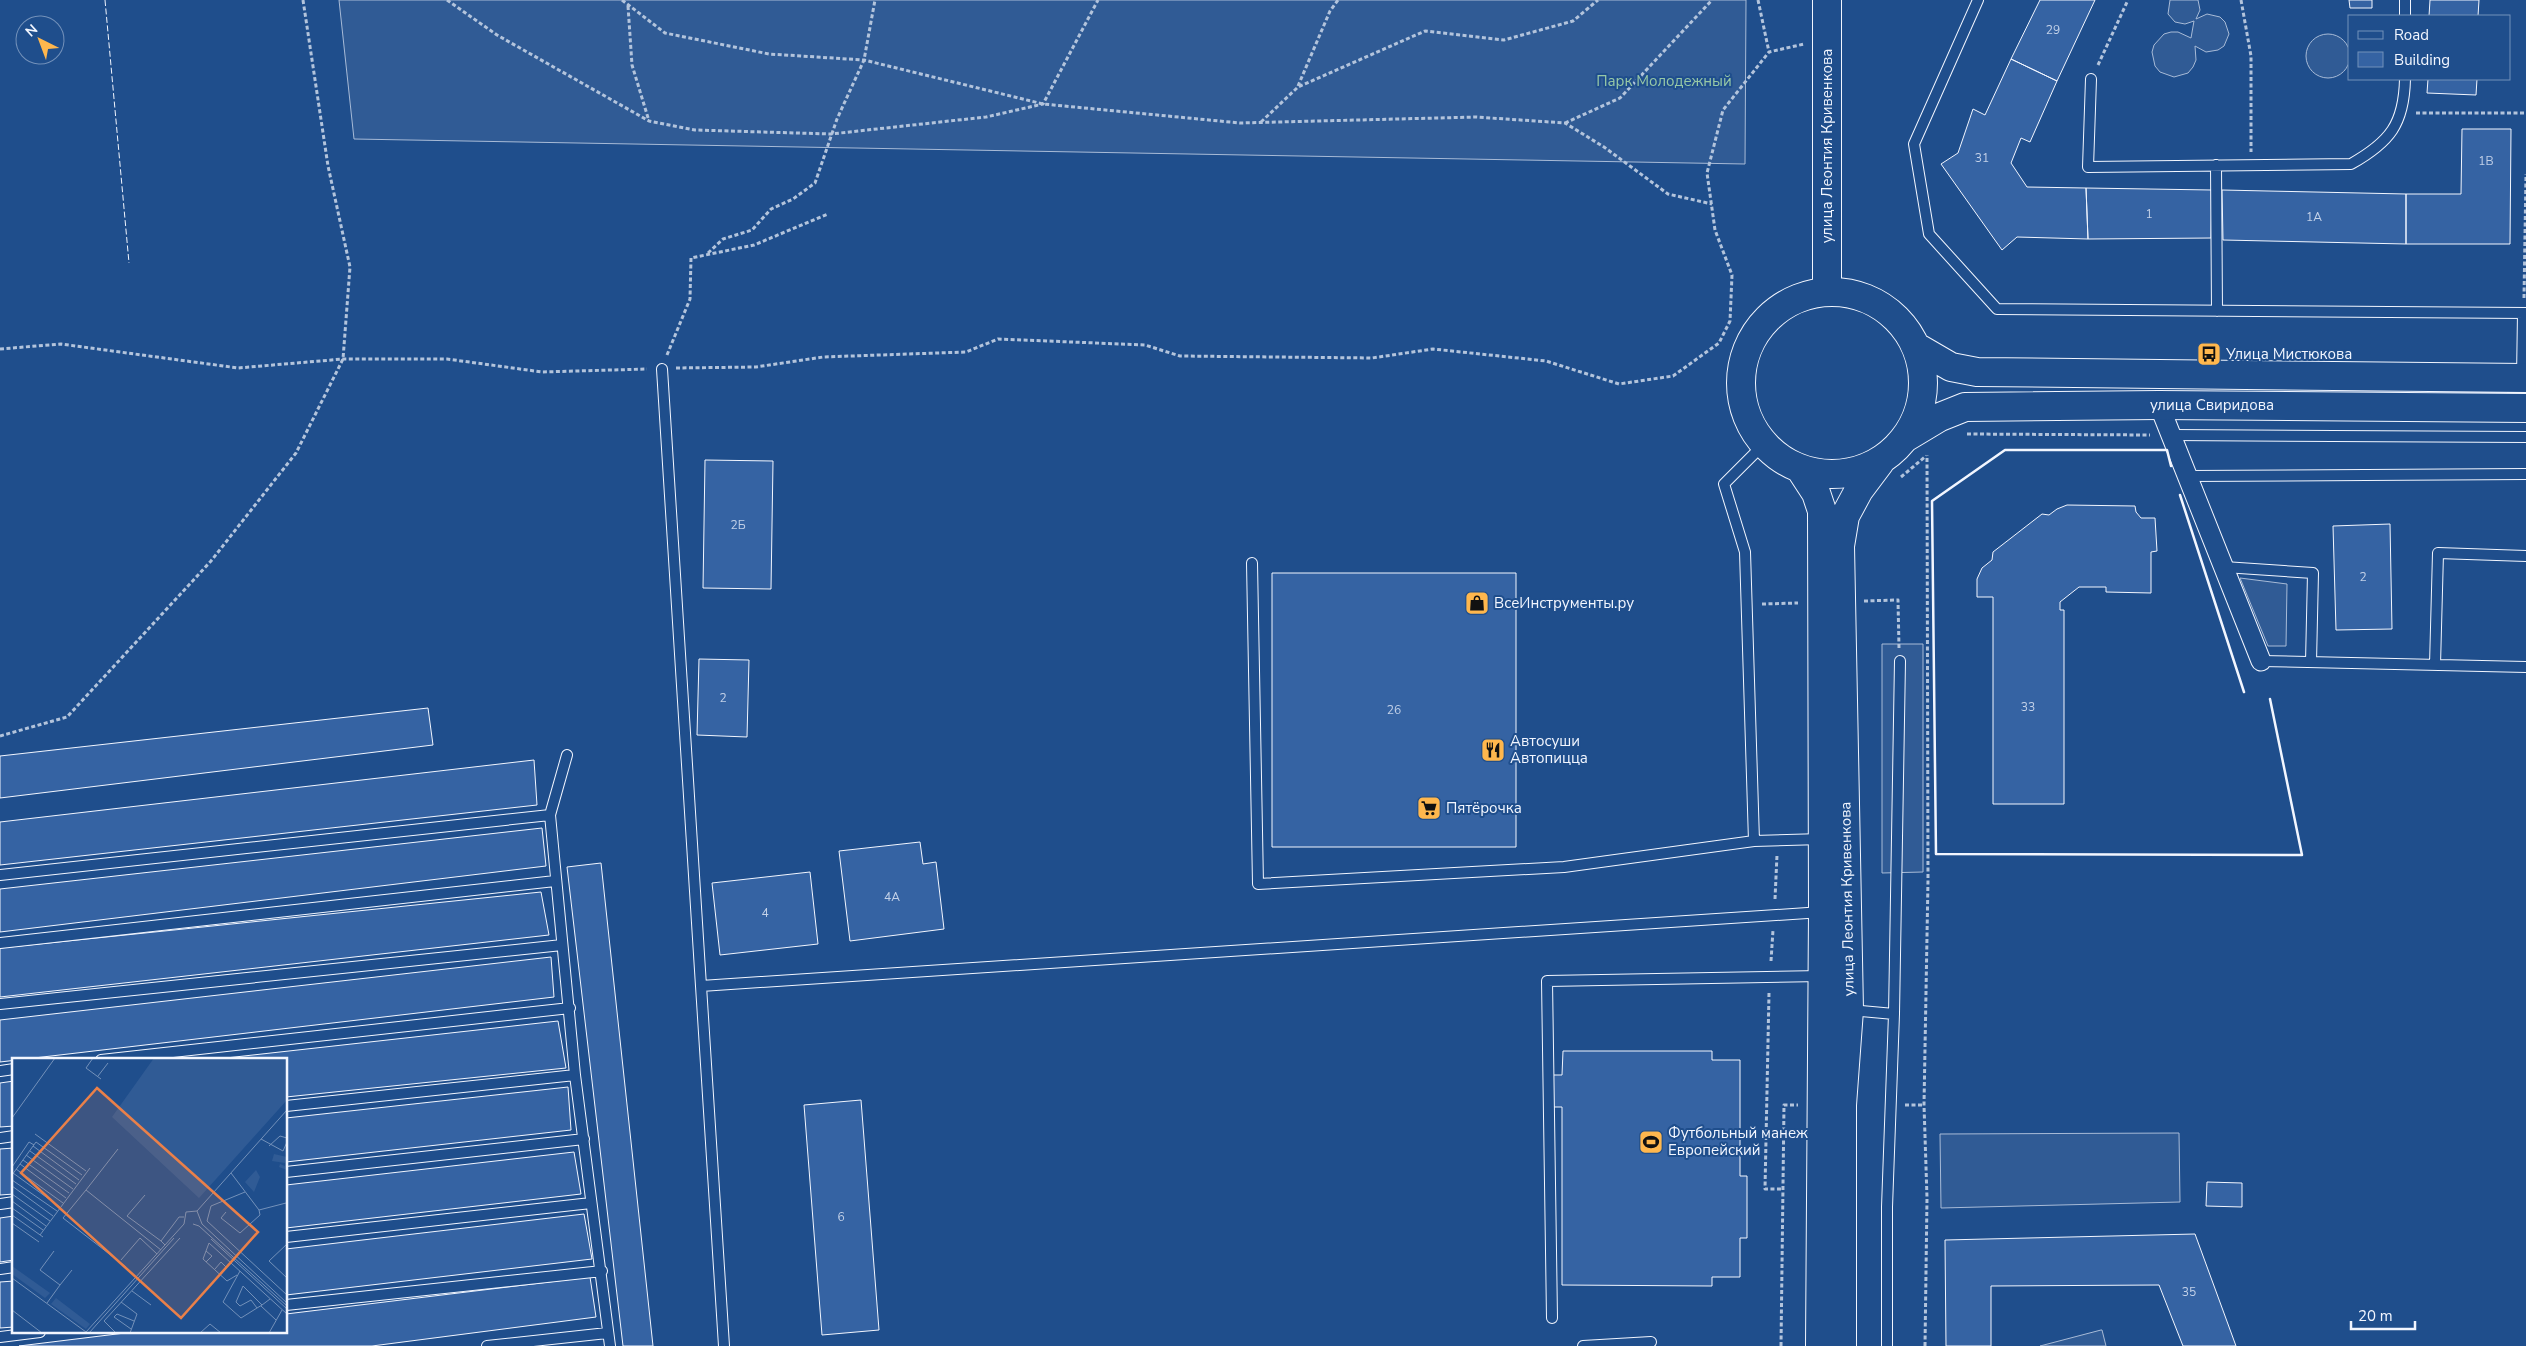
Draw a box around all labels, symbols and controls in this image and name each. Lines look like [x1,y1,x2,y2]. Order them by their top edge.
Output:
north arrow [15,15,65,65]
legend [2348,15,2511,80]
text: N [21,20,42,41]
house number: 29 [2046,22,2060,38]
text: Road [2394,25,2429,45]
street label: улица Леонтия Кривенкова [1817,49,1837,243]
text: Building [2394,50,2450,70]
park label: Парк Молодежный [1596,71,1732,91]
house number: 31 [1975,150,1989,166]
house number: 1В [2478,153,2494,169]
house number: 1 [2145,206,2153,222]
house number: 1А [2306,209,2322,225]
bus stop icon: Улица Мистюкова [2196,341,2222,367]
place label: Улица Мистюкова [2225,344,2352,364]
street label: улица Свиридова [2150,395,2274,415]
house number: 2Б [730,517,746,533]
house number: 2 [2359,569,2367,585]
shop icon: ВсеИнструменты.ру [1464,590,1490,616]
place label: ВсеИнструменты.ру [1494,593,1634,613]
house number: 2 [719,690,727,706]
house number: 33 [2021,699,2035,715]
house number: 26 [1387,702,1401,718]
place label: Автосуши Автопицца [1510,731,1588,768]
restaurant icon: Автосуши Автопицца [1480,737,1506,763]
supermarket icon: Пятёрочка [1416,795,1442,821]
place label: Пятёрочка [1446,798,1522,818]
street label: улица Леонтия Кривенкова [1835,802,1859,996]
house number: 4А [884,889,900,905]
house number: 4 [761,905,769,921]
inset map [12,1058,288,1334]
place label: Футбольный манеж Европейский [1668,1123,1808,1160]
sports icon: Футбольный манеж Европейский [1638,1129,1664,1155]
house number: 6 [837,1209,845,1225]
house number: 35 [2182,1284,2196,1300]
scale bar [2351,1298,2415,1330]
text: 20 m [2358,1306,2393,1326]

